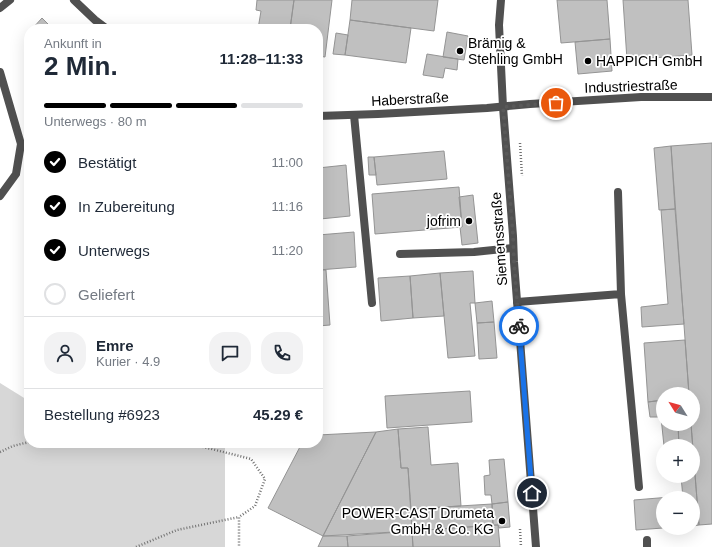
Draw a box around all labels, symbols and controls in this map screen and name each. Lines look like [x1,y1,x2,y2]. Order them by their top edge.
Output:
place label: Brämig & Stehling GmbH [468,35,563,67]
text: Ankunft in [44,36,102,51]
marker: Brämig & Stehling GmbH [455,46,465,56]
text: 11:28–11:33 [220,50,303,67]
text: 2 Min. [44,51,118,81]
place label: HAPPICH GmbH [596,53,703,69]
marker: HAPPICH GmbH [583,56,593,66]
street label: Industriestraße [584,76,678,96]
pin [539,86,573,120]
street label: Haberstraße [371,89,449,109]
icon: bag [545,92,567,114]
text: Unterwegs · 80 m [44,114,147,129]
icon: check [44,151,66,173]
text: Bestätigt [78,154,136,171]
text: 11:00 [271,155,303,170]
street label: Siemensstraße [488,191,510,287]
icon: check [44,195,66,217]
text: In Zubereitung [78,198,175,215]
text: 11:16 [271,199,303,214]
place label: jofrim [426,213,461,229]
marker: jofrim [464,216,474,226]
icon: check [44,239,66,261]
text: Unterwegs [78,242,150,259]
text: 11:20 [271,243,303,258]
text: Geliefert [78,286,135,303]
courier [499,306,539,346]
icon: bike [508,315,530,337]
button: person [44,332,86,374]
button: chat [209,332,251,374]
button: phone [261,332,303,374]
text: Emre [96,337,134,354]
text: Kurier · 4.9 [96,354,160,369]
north arrow [656,387,700,431]
map controls [656,387,700,535]
text: Bestellung #6923 [44,406,160,423]
text: 45.29 € [253,406,303,423]
button: + [656,439,700,483]
pin [515,476,549,510]
icon: home [521,482,543,504]
button: − [656,491,700,535]
place label: POWER-CAST Drumeta GmbH & Co. KG [342,505,494,537]
marker: POWER-CAST Drumeta GmbH & Co. KG [497,516,507,526]

